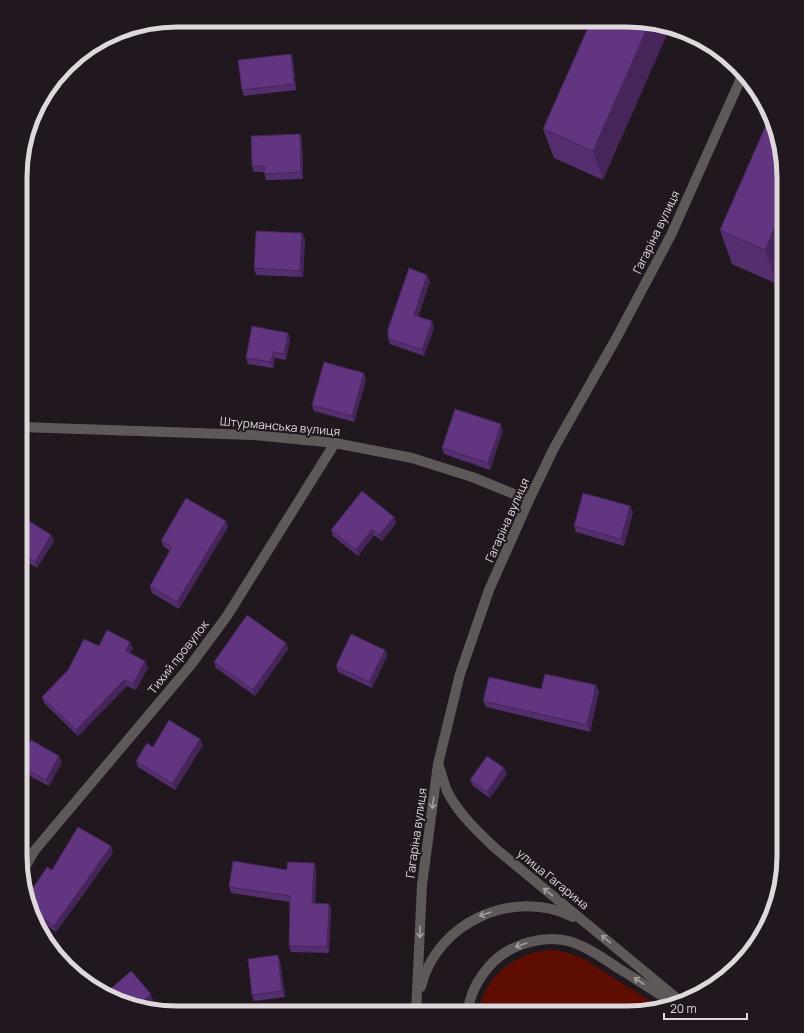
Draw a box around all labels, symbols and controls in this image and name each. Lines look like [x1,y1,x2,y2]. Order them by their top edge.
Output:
street label: Гагаріна вулиця [629,188,683,276]
street label: Штурманська вулиця [219,412,341,440]
street label: Гагаріна вулиця [481,475,533,565]
street label: Тихий провулок [144,616,213,698]
street label: Гагаріна вулиця [401,787,431,879]
one-way arrow [429,796,437,809]
street label: улица Гагарина [513,845,593,913]
one-way arrow [543,887,554,896]
one-way arrow [479,911,492,918]
one-way arrow [416,925,423,938]
one-way arrow [601,935,611,944]
one-way arrow [515,942,527,950]
one-way arrow [634,977,645,985]
scale bar [664,995,747,1021]
text: 20 m [670,1000,697,1017]

